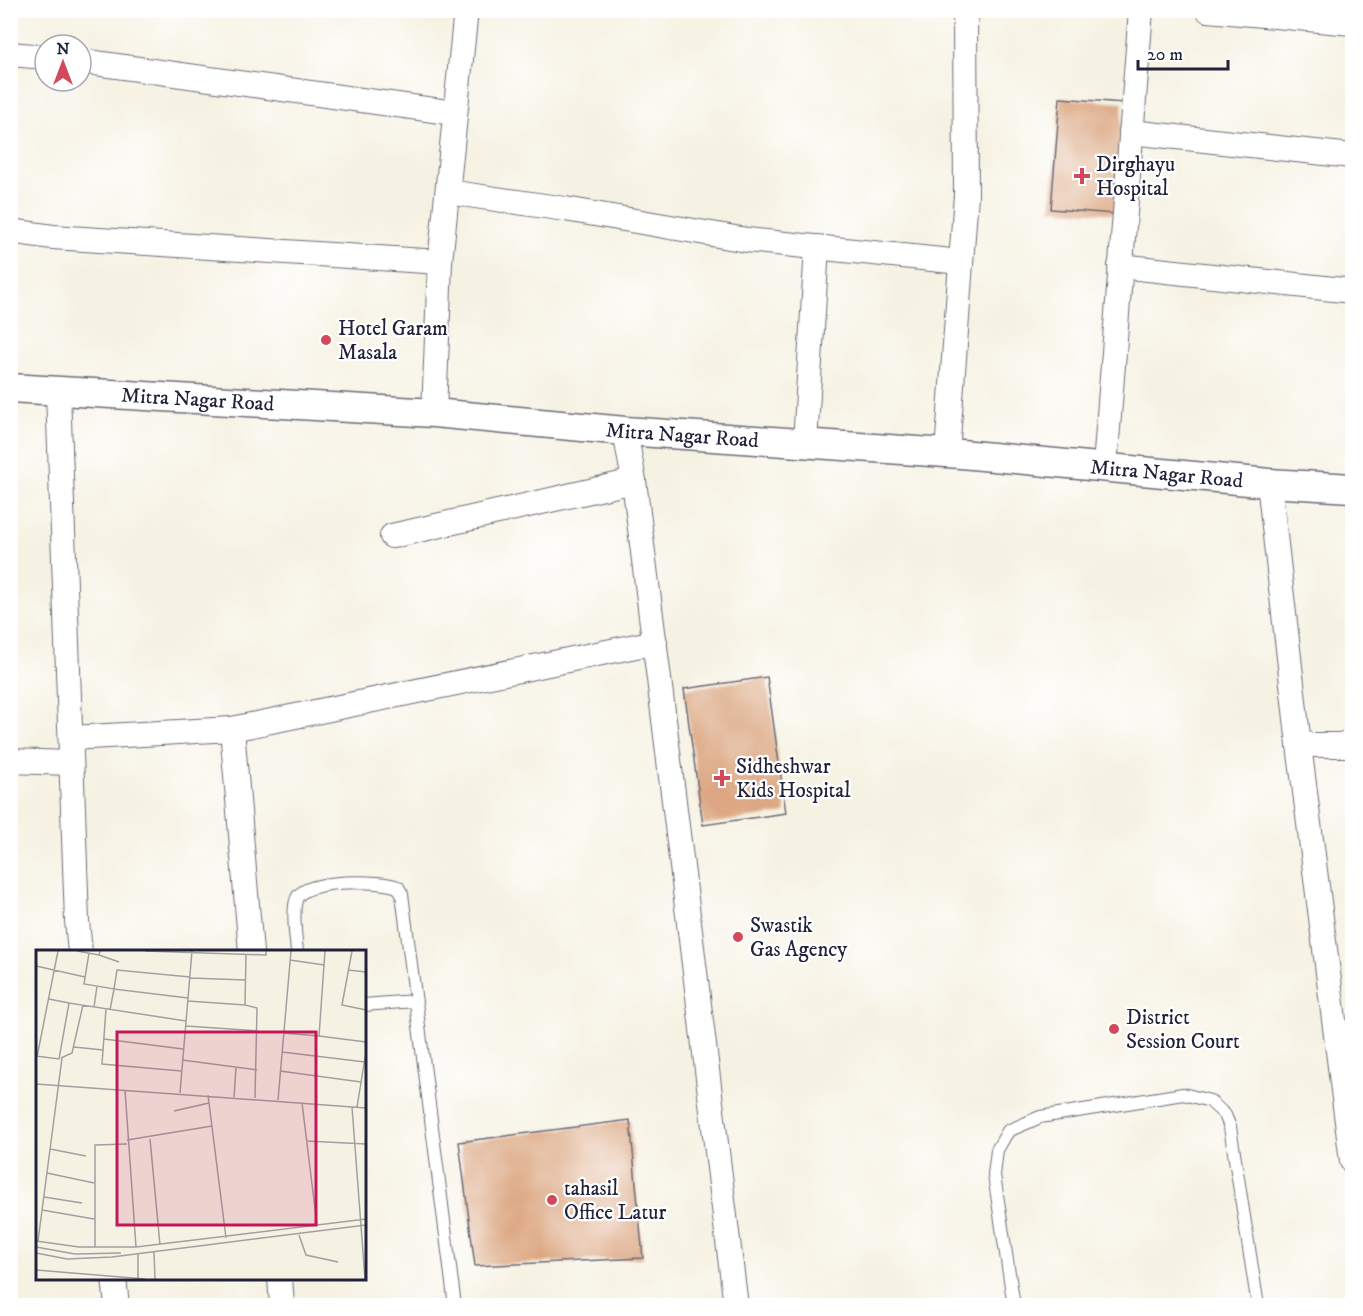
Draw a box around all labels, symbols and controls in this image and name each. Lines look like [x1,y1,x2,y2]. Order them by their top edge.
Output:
north arrow [33,33,93,93]
scale bar [1138,33,1228,71]
text: N [56,39,70,59]
text: 20 m [1147,44,1183,66]
place label: Dirghayu Hospital [1096,152,1175,202]
marker: Dirghayu Hospital [1073,167,1091,185]
place label: Hotel Garam Masala [338,316,448,366]
marker: Hotel Garam Masala [319,333,333,347]
street label: Mitra Nagar Road [120,383,275,418]
street label: Mitra Nagar Road [605,417,760,454]
street label: Mitra Nagar Road [1089,454,1245,495]
place label: Sidheshwar Kids Hospital [736,754,851,804]
marker: Sidheshwar Kids Hospital [713,769,731,787]
place label: Swastik Gas Agency [750,913,848,963]
marker: Swastik Gas Agency [731,930,745,944]
inset map [36,950,366,1280]
place label: District Session Court [1126,1005,1240,1055]
marker: District Session Court [1107,1022,1121,1036]
place label: tahasil Office Latur [564,1176,666,1226]
marker: tahasil Office Latur [545,1193,559,1207]

